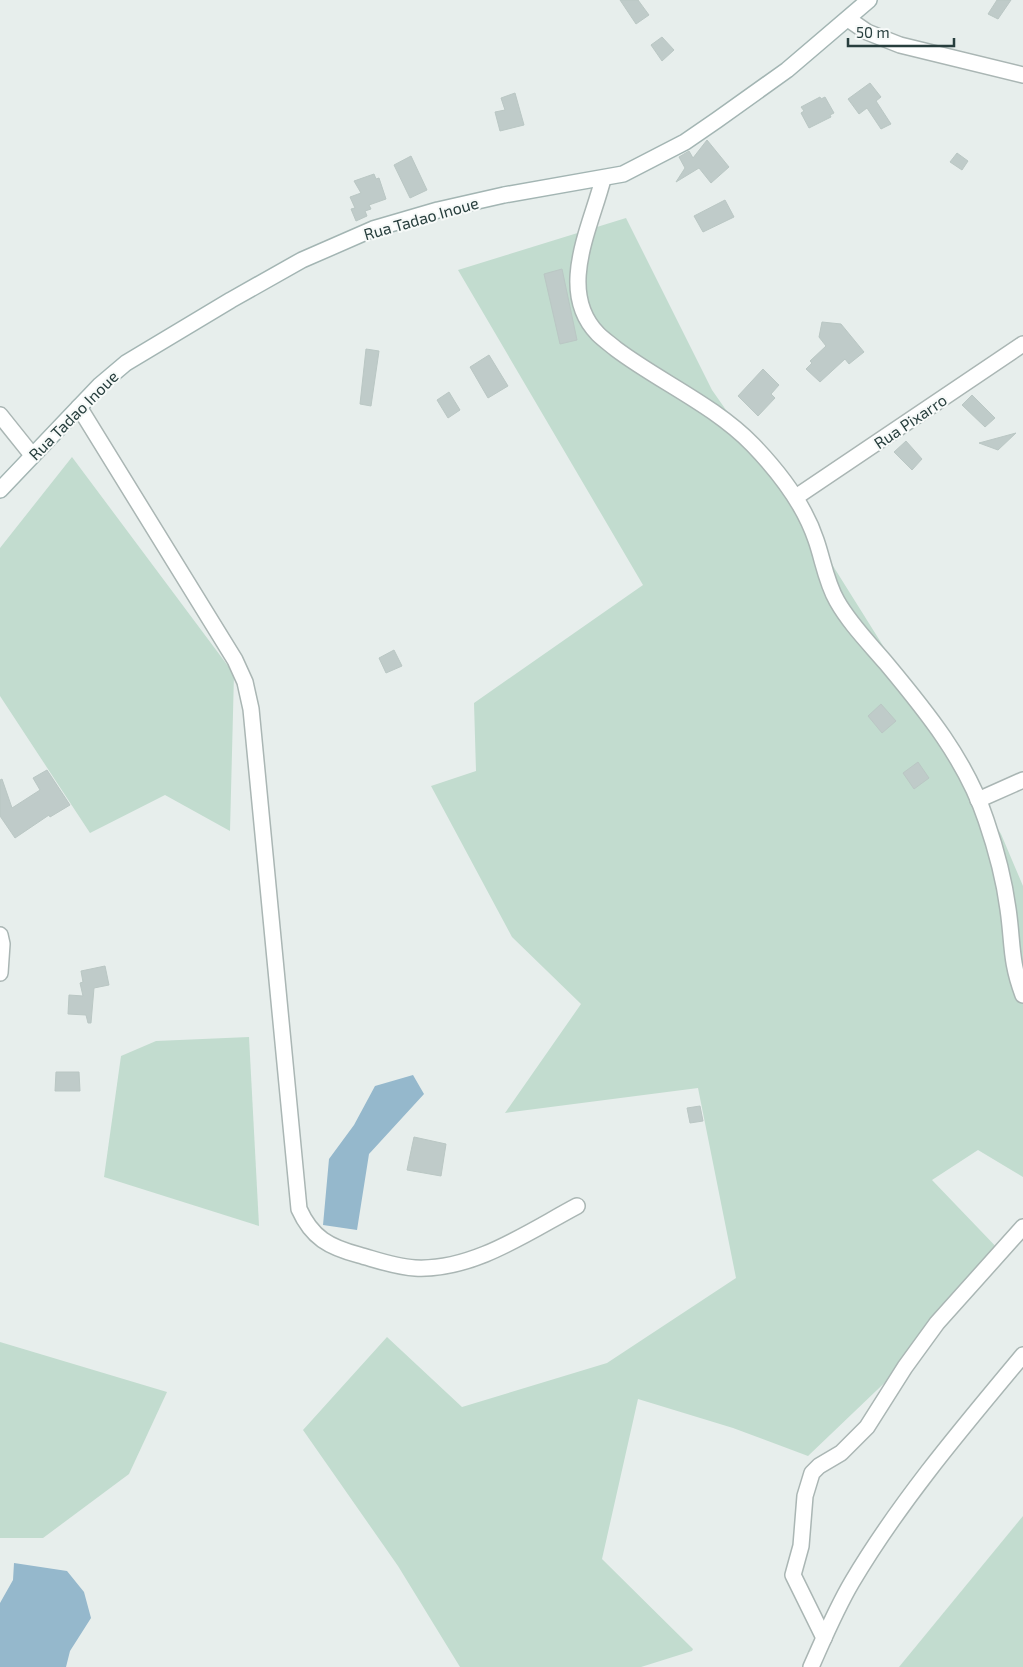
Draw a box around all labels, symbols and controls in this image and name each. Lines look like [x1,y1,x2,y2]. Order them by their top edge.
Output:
scale bar [848,15,954,47]
text: 50 m [856,23,890,41]
street label: Rua Tadao Inoue [361,193,481,243]
street label: Rua Tadao Inoue [24,366,122,464]
street label: Rua Pixarro [870,390,950,452]

